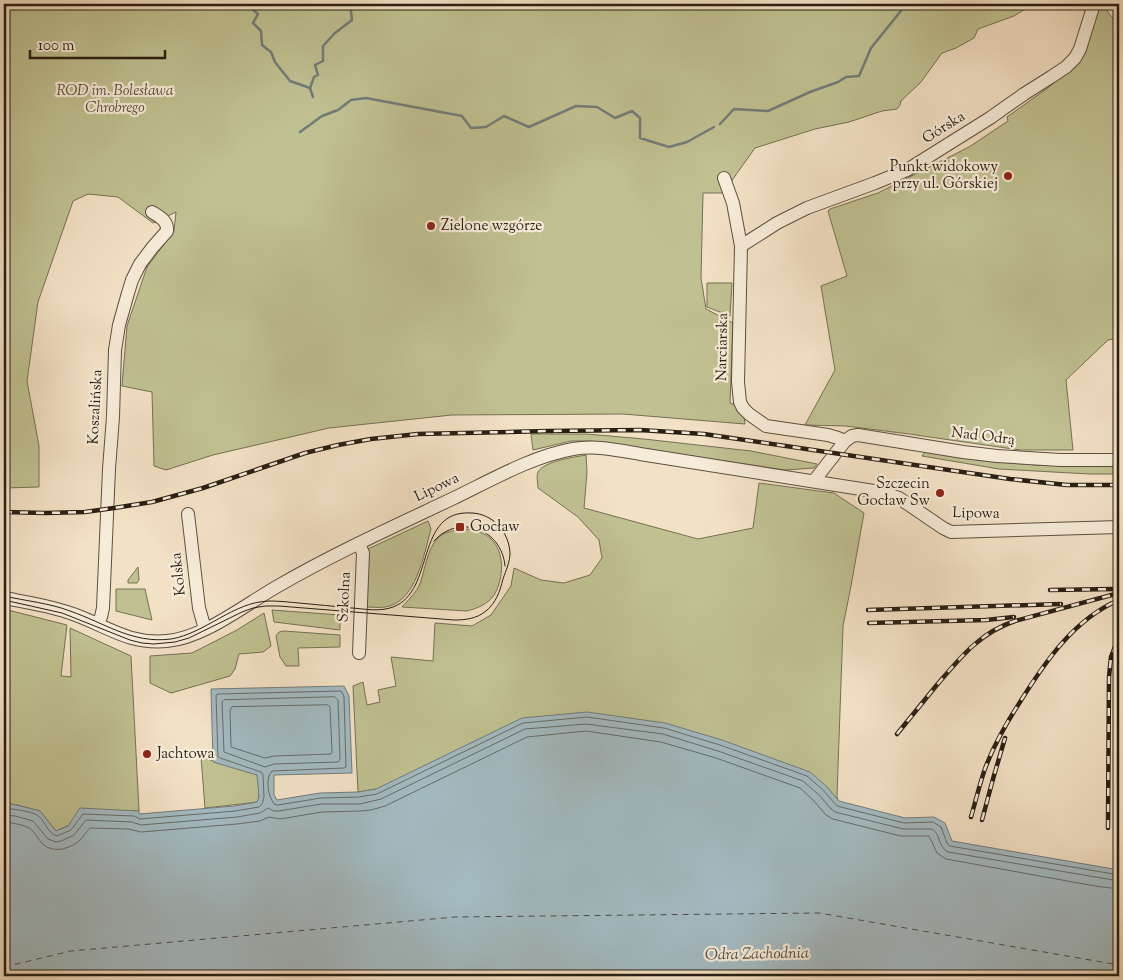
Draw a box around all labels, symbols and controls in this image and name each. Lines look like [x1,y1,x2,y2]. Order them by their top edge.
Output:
scale bar [30,28,165,60]
text: 100 m [38,36,75,57]
park label: ROD im. Bolesława Chrobrego [56,81,174,119]
street label: Górska [918,107,970,149]
place label: Punkt widokowy przy ul. Górskiej [890,157,999,195]
marker: Punkt widokowy przy ul. Górskiej [1002,170,1014,182]
place label: Zielone wzgórze [441,216,542,237]
marker: Zielone wzgórze [425,220,437,232]
street label: Narciarska [712,312,734,381]
street label: Koszalińska [84,369,108,445]
street label: Nad Odrą [950,423,1016,451]
street label: Lipowa [411,468,463,508]
place label: Szczecin Gocław Sw [857,474,930,512]
marker: Szczecin Gocław Sw [934,487,946,499]
street label: Lipowa [952,503,1000,525]
place label: Gocław [470,517,519,538]
marker: Gocław [454,521,466,533]
street label: Kolska [166,551,192,597]
street label: Szkolna [333,571,357,623]
place label: Jachtowa [156,744,215,765]
marker: Jachtowa [141,748,153,760]
water label: Odra Zachodnia [705,943,809,967]

